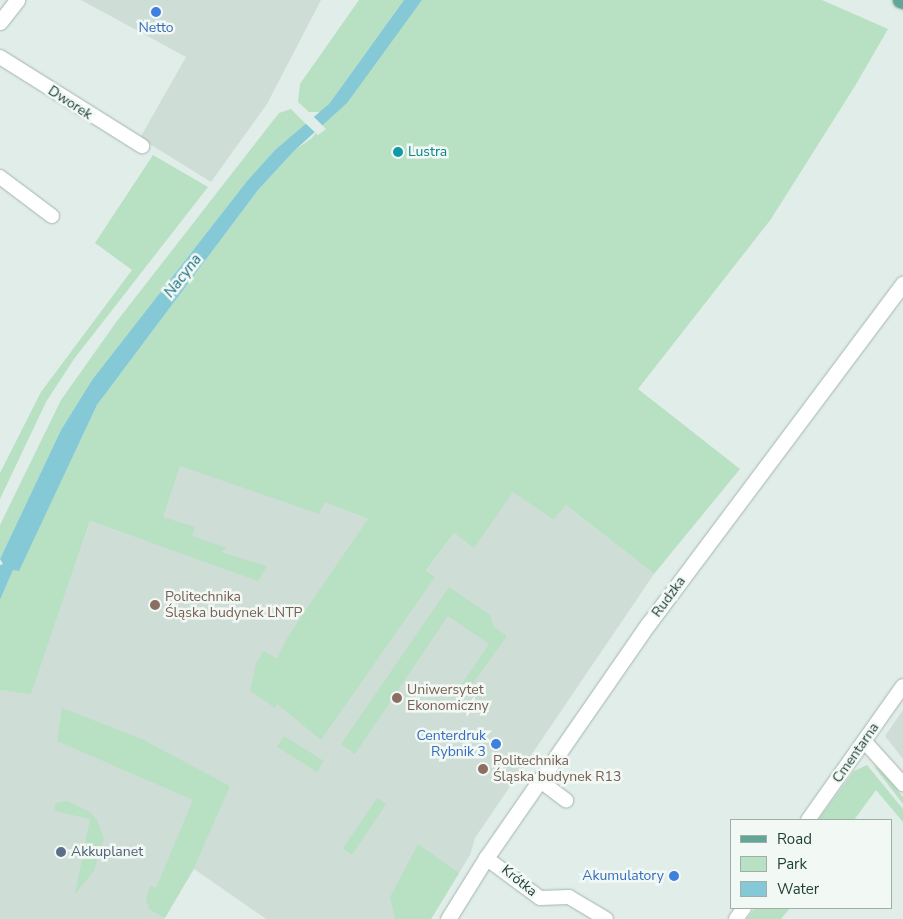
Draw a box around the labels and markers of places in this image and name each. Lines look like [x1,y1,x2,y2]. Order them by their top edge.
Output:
marker: Netto [150,6,162,18]
place label: Netto [138,20,174,36]
place label: Lustra [408,144,447,160]
marker: Lustra [392,146,404,158]
place label: Politechnika Śląska budynek LNTP [165,589,302,622]
marker: Politechnika Śląska budynek LNTP [149,599,161,611]
place label: Uniwersytet Ekonomiczny [407,682,489,714]
marker: Uniwersytet Ekonomiczny [391,692,403,704]
place label: Centerdruk Rybnik 3 [416,728,486,760]
marker: Centerdruk Rybnik 3 [490,738,502,750]
place label: Politechnika Śląska budynek R13 [493,753,621,786]
marker: Politechnika Śląska budynek R13 [477,763,489,775]
place label: Akkuplanet [71,844,143,860]
marker: Akkuplanet [55,846,67,858]
place label: Akumulatory [582,868,664,884]
marker: Akumulatory [668,870,680,882]

